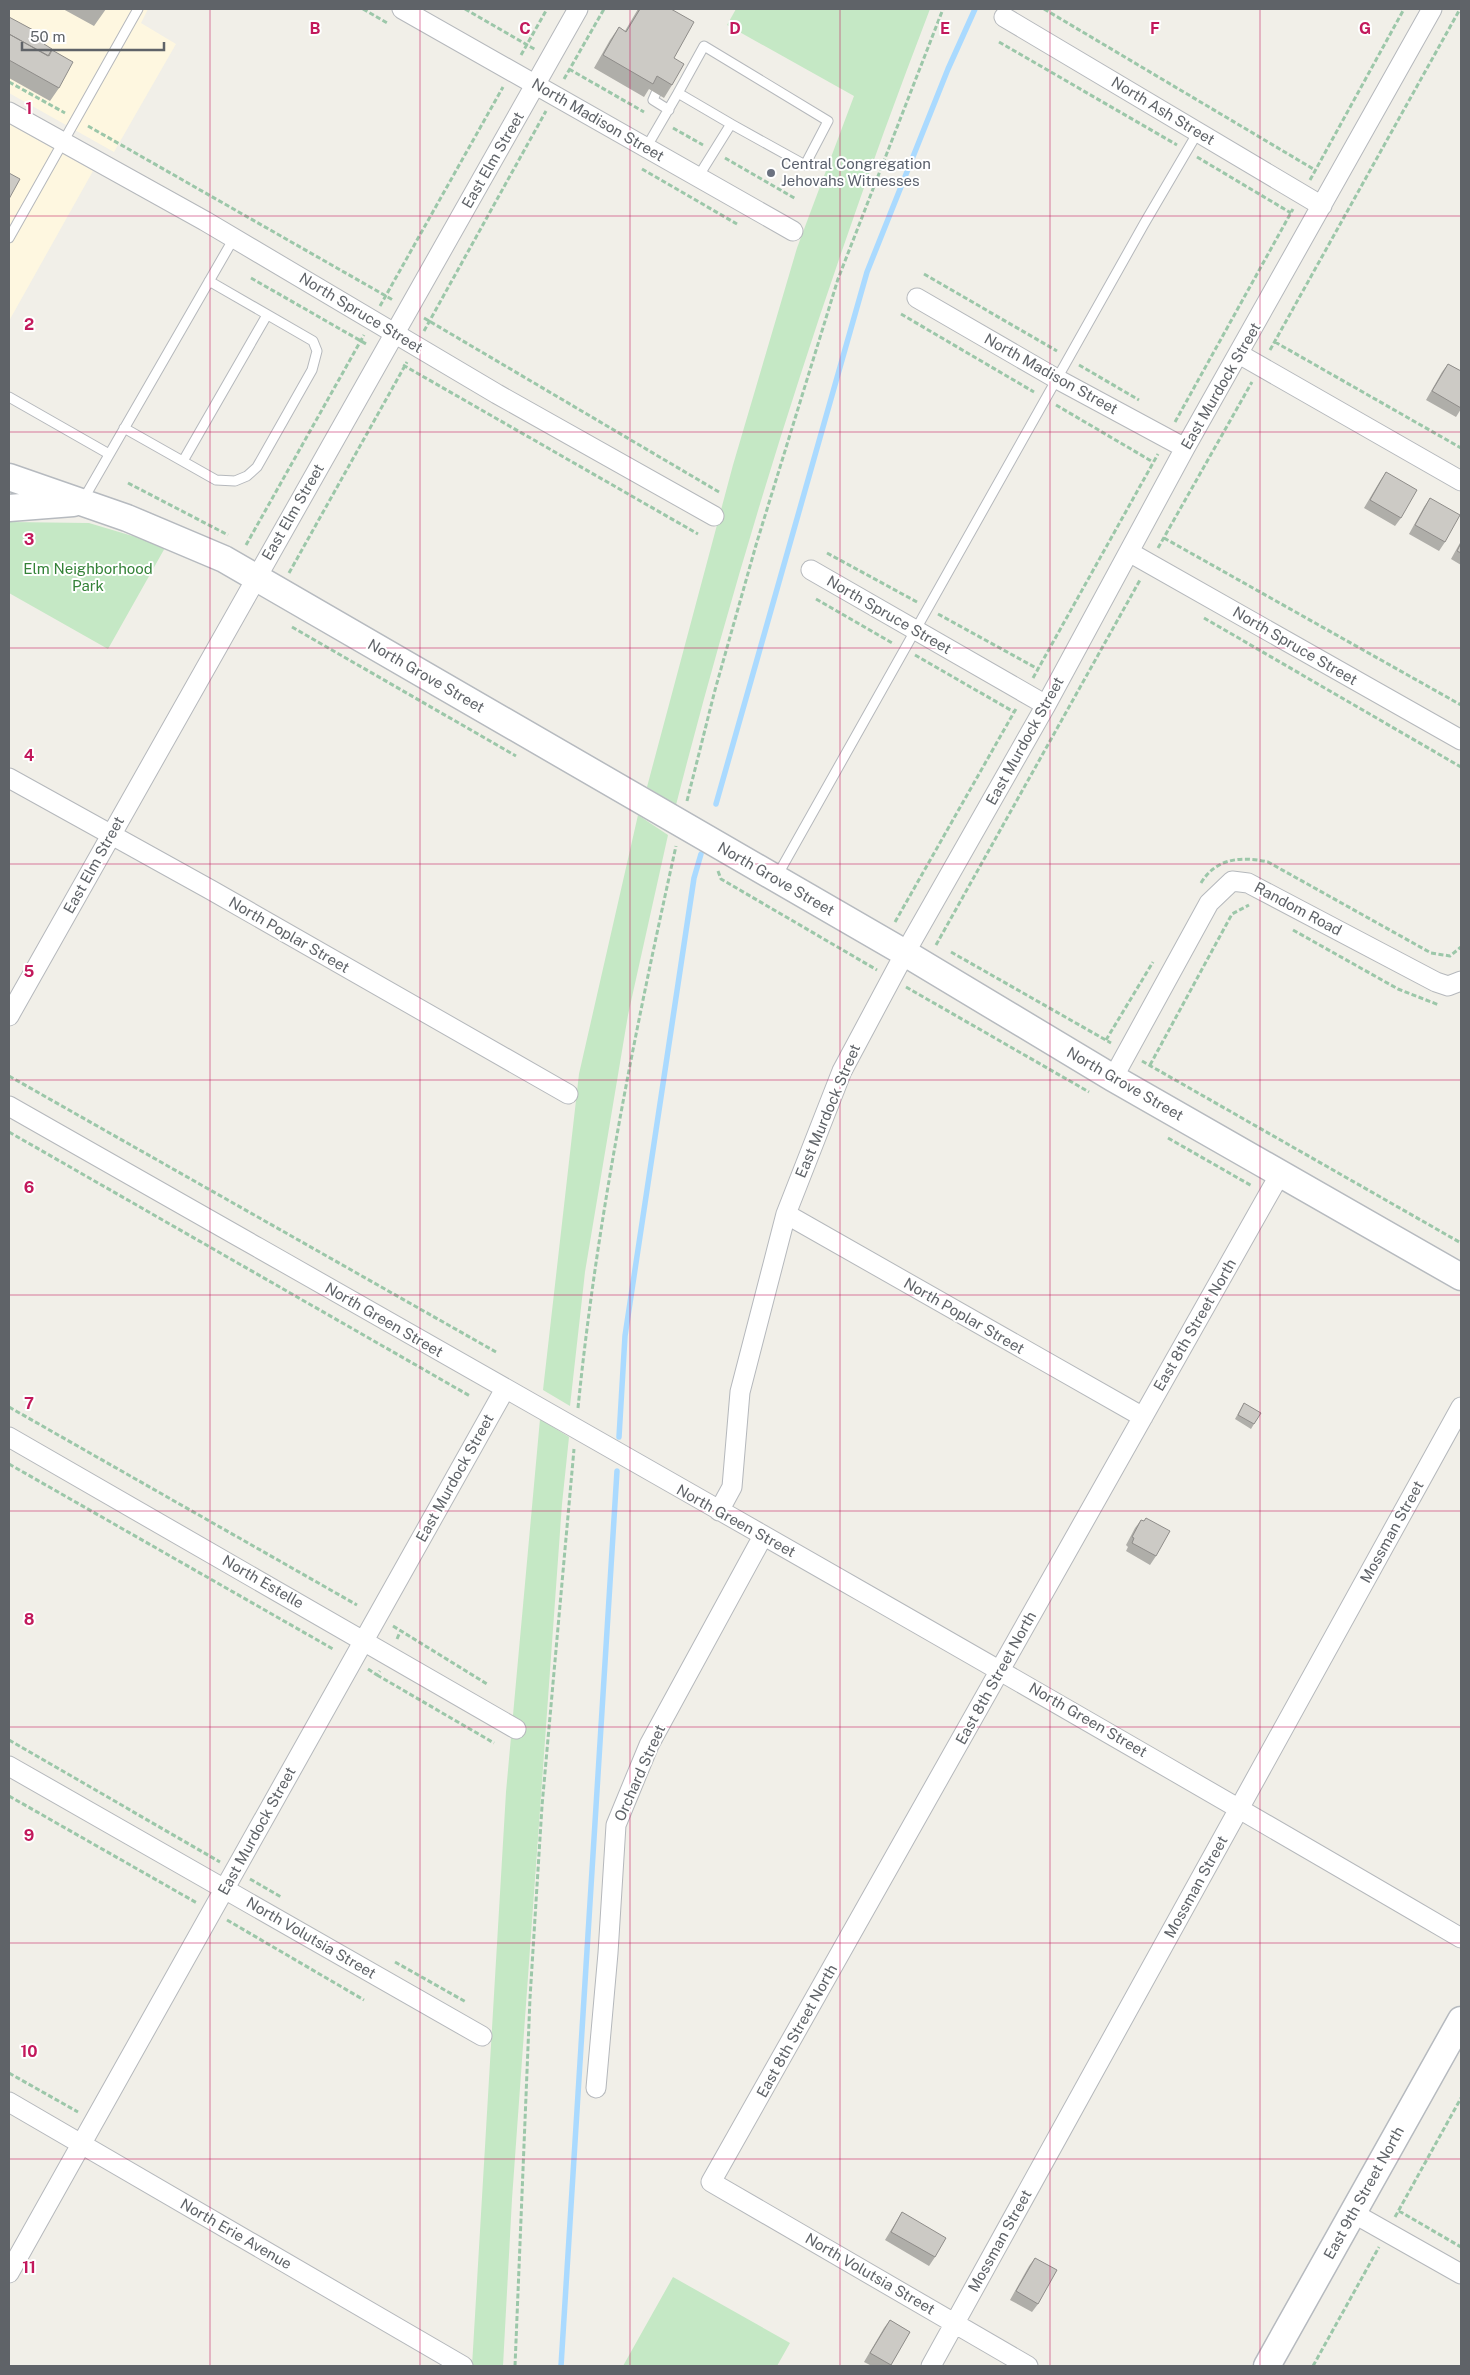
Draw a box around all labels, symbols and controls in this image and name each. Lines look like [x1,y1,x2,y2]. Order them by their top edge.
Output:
text: B [310,19,321,38]
text: C [519,19,531,38]
text: D [729,19,741,38]
text: E [940,19,950,38]
text: F [1150,19,1160,38]
text: G [1359,19,1371,38]
scale bar [22,20,165,52]
text: 50 m [30,28,65,45]
street label: North Ash Street [1108,73,1218,148]
street label: North Madison Street [529,75,668,164]
text: 1 [26,99,32,118]
street label: East Elm Street [458,108,527,211]
place label: Central Congregation Jehovahs Witnesses [781,155,931,189]
marker: Central Congregation Jehovahs Witnesses [765,167,777,179]
street label: North Spruce Street [296,269,426,356]
text: 2 [24,315,34,334]
street label: East Murdock Street [1177,319,1264,452]
street label: North Madison Street [982,330,1121,417]
street label: East Elm Street [258,460,327,563]
text: 3 [24,530,34,549]
park label: Elm Neighborhood Park [23,560,153,594]
street label: North Spruce Street [824,572,955,657]
street label: North Spruce Street [1230,603,1361,688]
street label: North Grove Street [365,635,488,716]
street label: East Murdock Street [982,674,1067,808]
text: 4 [24,746,35,765]
street label: East Elm Street [60,813,127,916]
street label: North Grove Street [715,838,838,919]
street label: Random Road [1252,878,1345,939]
street label: North Poplar Street [226,893,353,976]
text: 5 [24,962,35,981]
street label: East Murdock Street [792,1041,863,1180]
street label: North Grove Street [1064,1043,1187,1124]
text: 6 [24,1178,34,1197]
street label: East 8th Street North [1150,1256,1239,1394]
street label: North Poplar Street [901,1274,1028,1357]
street label: North Green Street [322,1279,446,1360]
text: 7 [24,1394,34,1413]
street label: East Murdock Street [412,1411,497,1545]
street label: Mossman Street [1356,1478,1427,1586]
street label: North Green Street [674,1481,799,1560]
street label: North Estelle [220,1551,307,1612]
street label: East 8th Street North [952,1608,1039,1747]
text: 8 [24,1610,35,1629]
street label: North Green Street [1026,1679,1150,1760]
street label: Orchard Street [611,1722,668,1824]
street label: East Murdock Street [214,1764,299,1898]
text: 9 [24,1826,34,1845]
street label: Mossman Street [1160,1833,1231,1941]
street label: North Volutsia Street [243,1893,379,1982]
street label: East 8th Street North [753,1961,840,2100]
text: 10 [20,2042,38,2061]
street label: East 9th Street North [1320,2123,1407,2262]
street label: Mossman Street [964,2187,1035,2295]
street label: North Erie Avenue [178,2195,295,2272]
street label: North Volutsia Street [802,2229,938,2318]
text: 11 [22,2258,36,2277]

